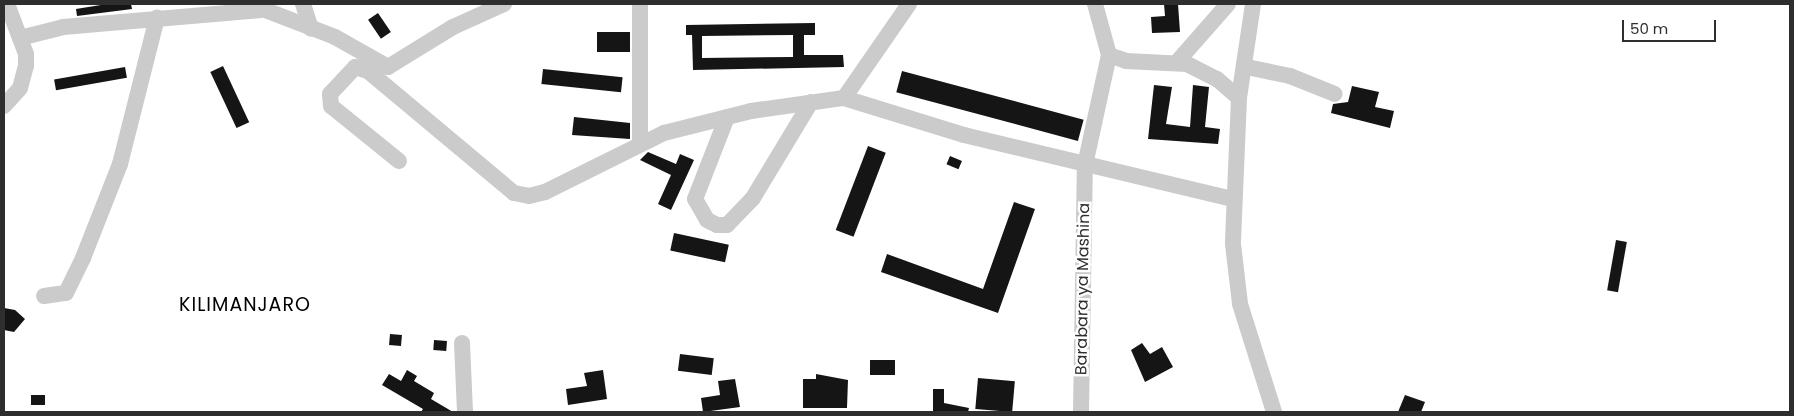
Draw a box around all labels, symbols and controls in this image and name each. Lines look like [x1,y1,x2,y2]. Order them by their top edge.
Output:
scale bar [1624,10,1718,42]
text: 50 m [1630,18,1668,39]
street label: Barabara ya Mashina [1072,203,1094,375]
district label: KILIMANJARO [178,294,312,316]

